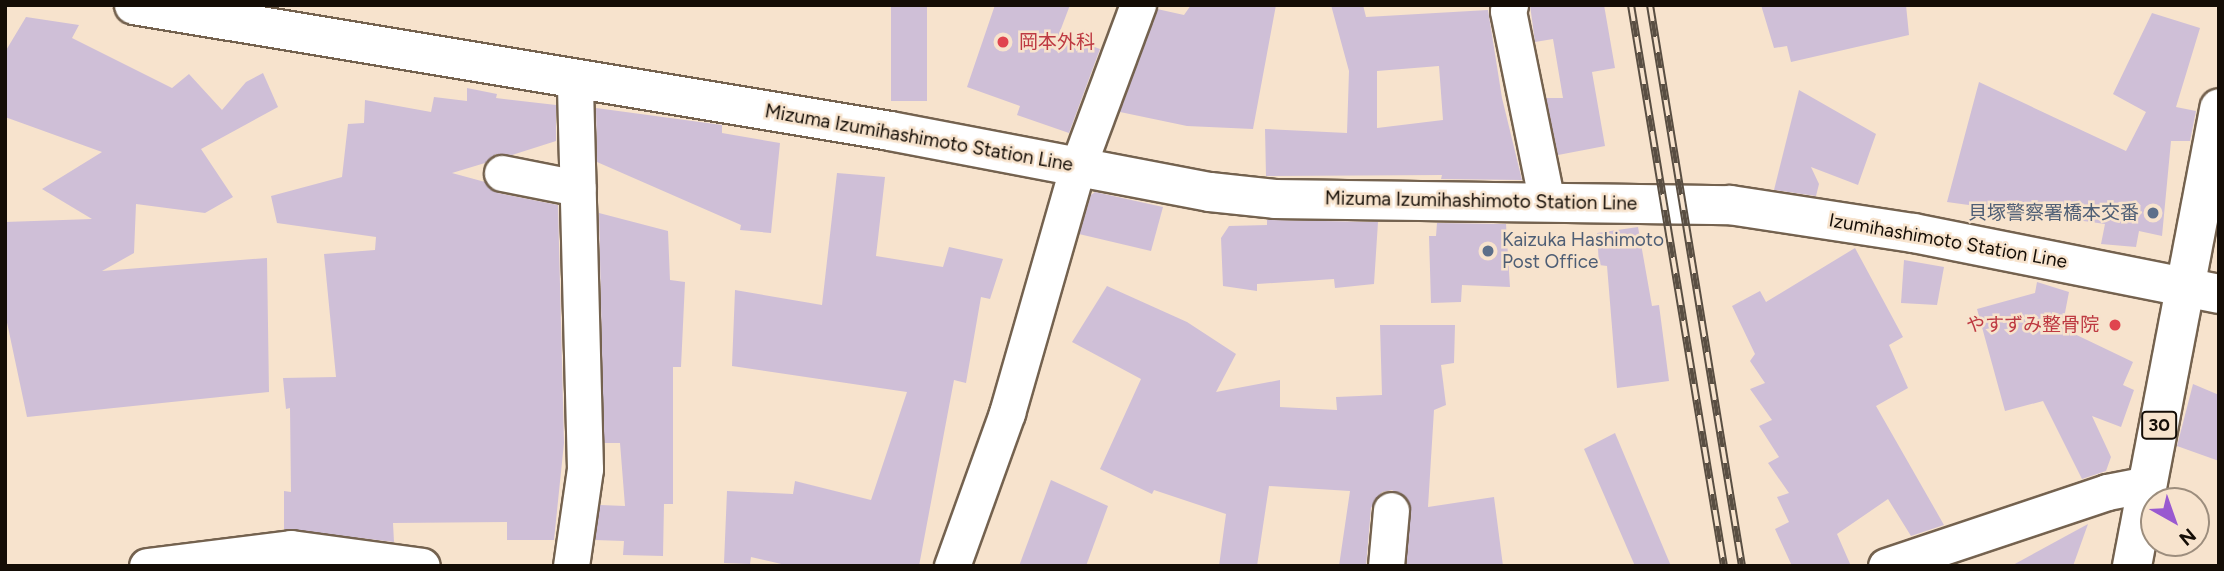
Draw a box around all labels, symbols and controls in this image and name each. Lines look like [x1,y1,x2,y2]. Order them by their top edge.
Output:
place label: 岡本外科 [1019,31,1095,53]
marker: 岡本外科 [993,32,1013,52]
street label: Mizuma Izumihashimoto Station Line [763,100,1075,176]
street label: Mizuma Izumihashimoto Station Line [1325,187,1637,215]
place label: 貝塚警察署橋本交番 [1968,202,2139,224]
marker: 貝塚警察署橋本交番 [2145,205,2161,221]
street label: Izumihashimoto Station Line [1827,209,2069,273]
place label: Kaizuka Hashimoto Post Office [1502,229,1664,273]
marker: Kaizuka Hashimoto Post Office [1480,243,1496,259]
place label: やすずみ整骨院 [1966,314,2099,336]
marker: やすずみ整骨院 [2105,315,2125,335]
road number: 30 [2140,410,2178,440]
north arrow [2140,487,2210,557]
text: N [2175,523,2201,550]

